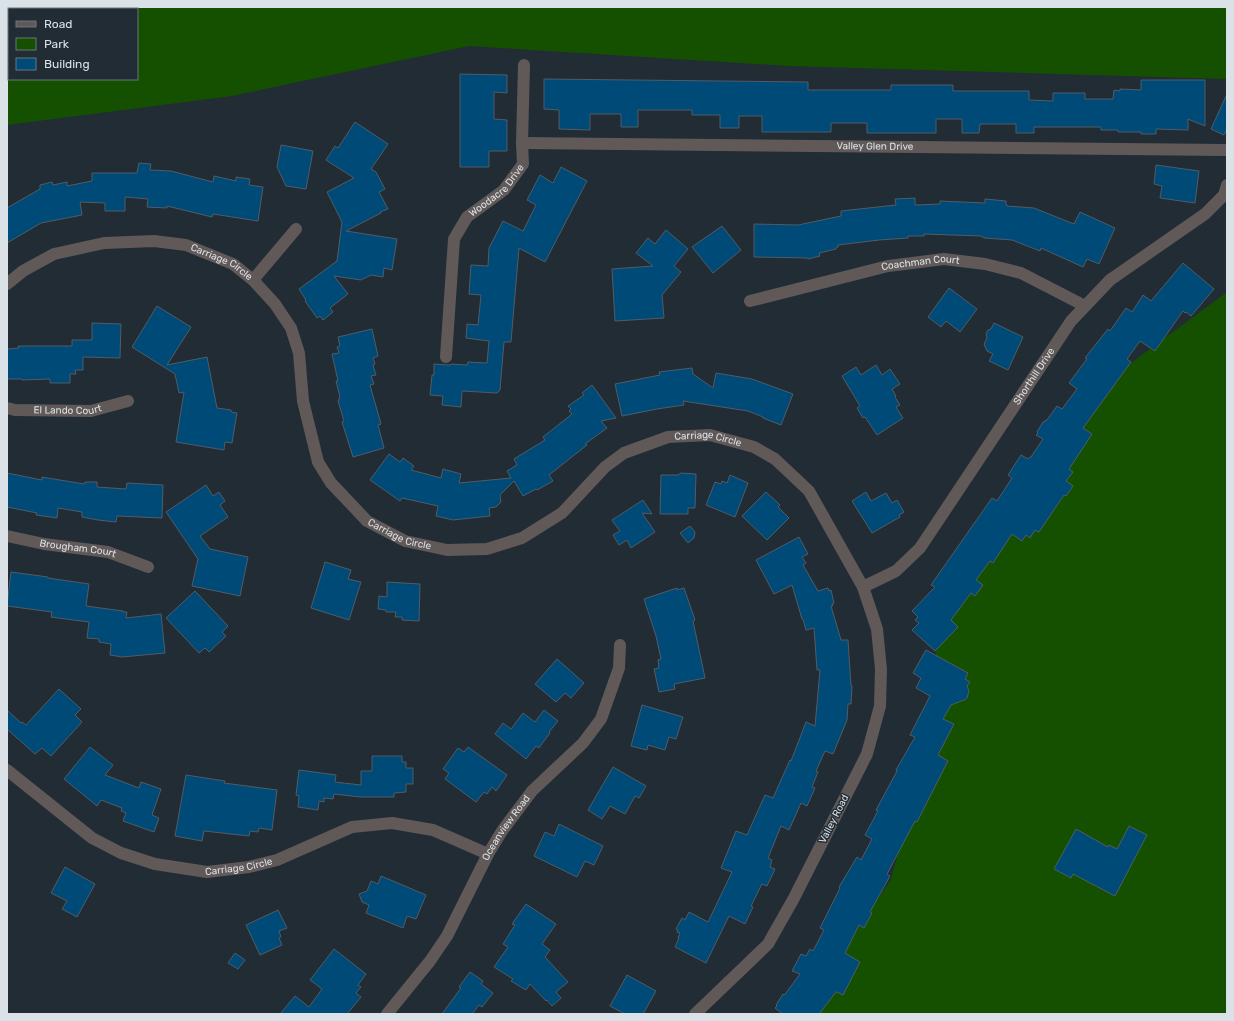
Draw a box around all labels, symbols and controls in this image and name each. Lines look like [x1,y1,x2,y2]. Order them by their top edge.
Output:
legend [8,8,138,80]
text: Road [44,17,72,31]
text: Park [44,37,70,51]
text: Building [44,57,90,71]
street label: Valley Glen Drive [836,140,914,153]
street label: Woodacre Drive [467,162,527,219]
street label: Carriage Circle [189,241,255,283]
street label: Coachman Court [880,253,960,273]
street label: Shorthill Drive [1011,345,1058,407]
street label: El Lando Court [33,402,103,418]
street label: Carriage Circle [674,429,743,449]
street label: Carriage Circle [365,516,433,553]
street label: Brougham Court [38,537,118,561]
street label: Oceanview Road [480,793,533,863]
street label: Valley Road [817,793,851,845]
street label: Carriage Circle [204,855,274,878]

